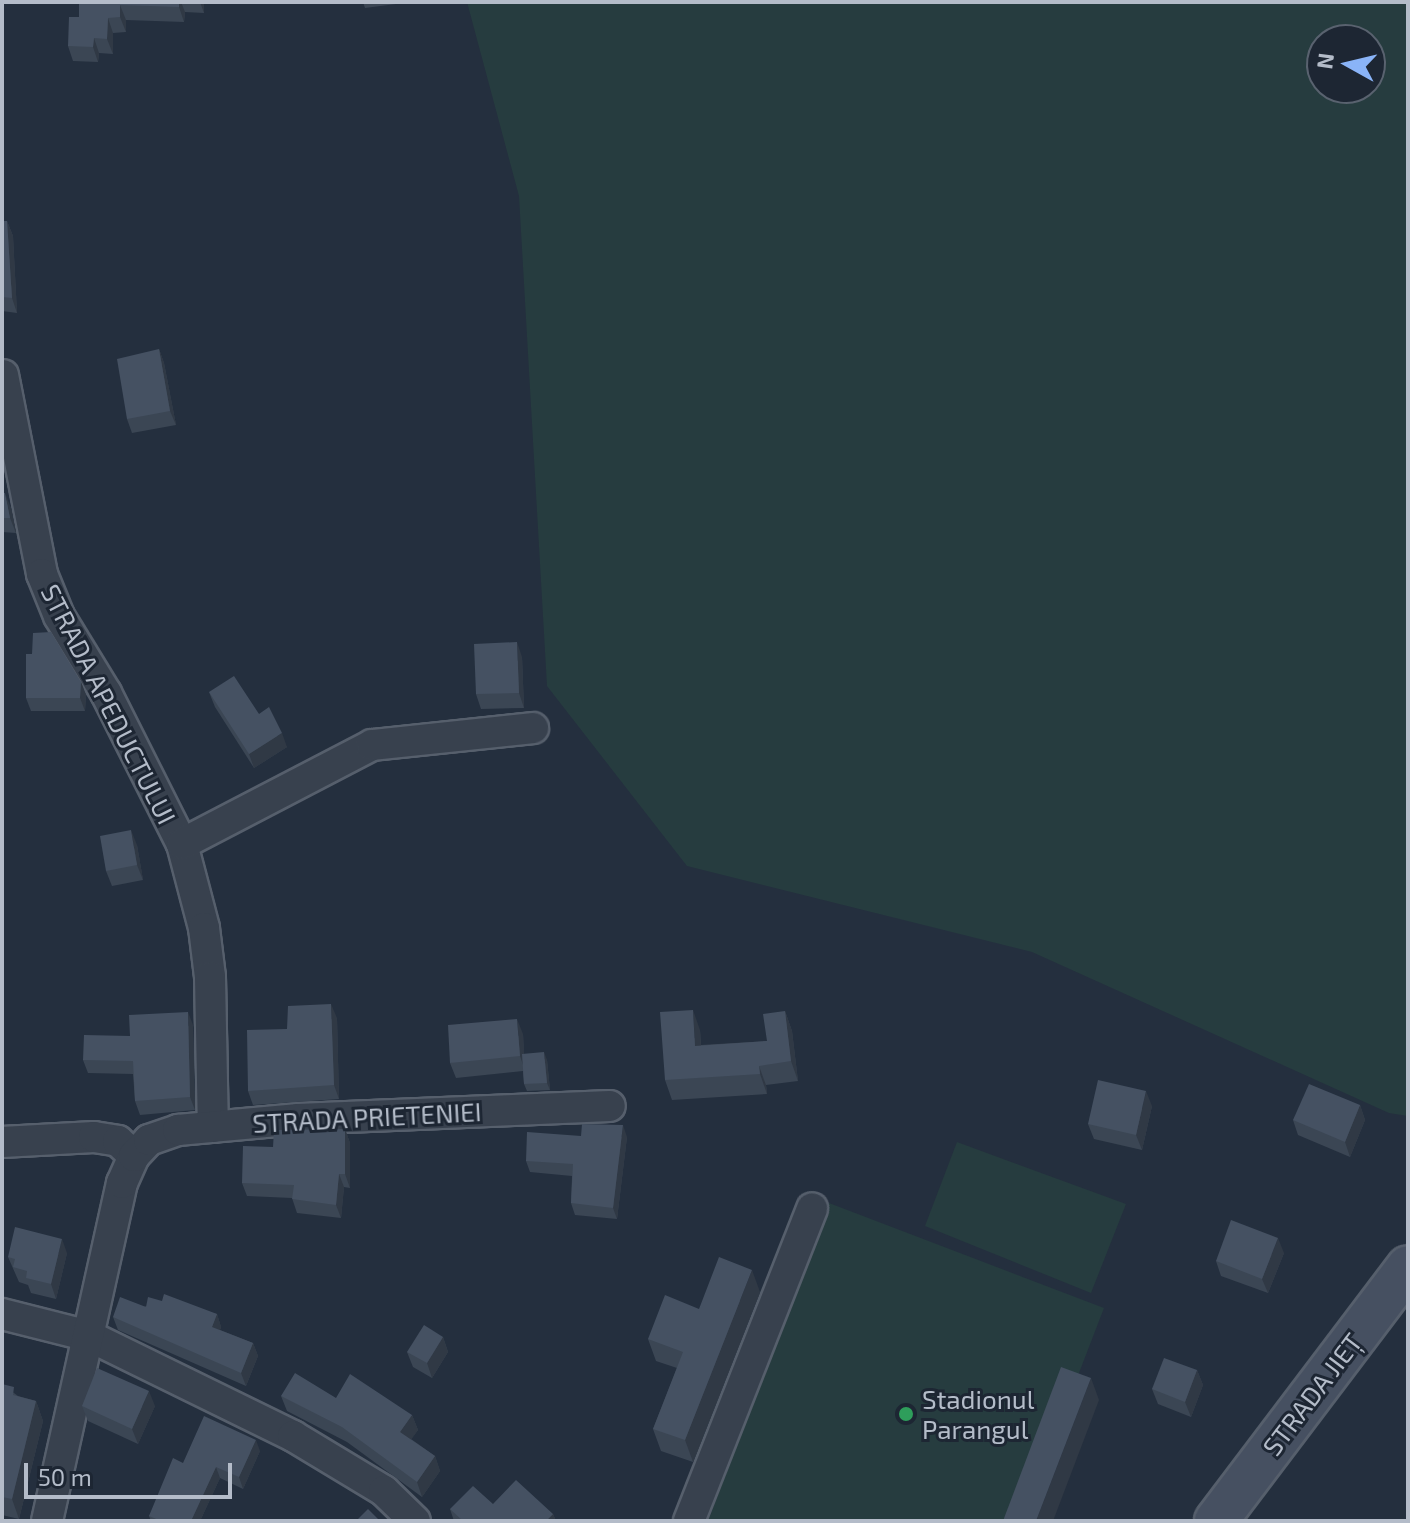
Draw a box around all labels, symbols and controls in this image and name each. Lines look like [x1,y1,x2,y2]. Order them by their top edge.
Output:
north arrow [1306,24,1386,104]
text: N [1310,51,1338,71]
street label: STRADA APEDUCTULUI [35,578,183,830]
street label: STRADA PRIETENIEI [251,1095,483,1139]
street label: STRADA JIEȚ [1255,1326,1369,1462]
place label: Stadionul Parangul [922,1383,1034,1444]
marker: Stadionul Parangul [897,1405,915,1423]
scale bar [28,1447,236,1497]
text: 50 m [38,1462,92,1491]

